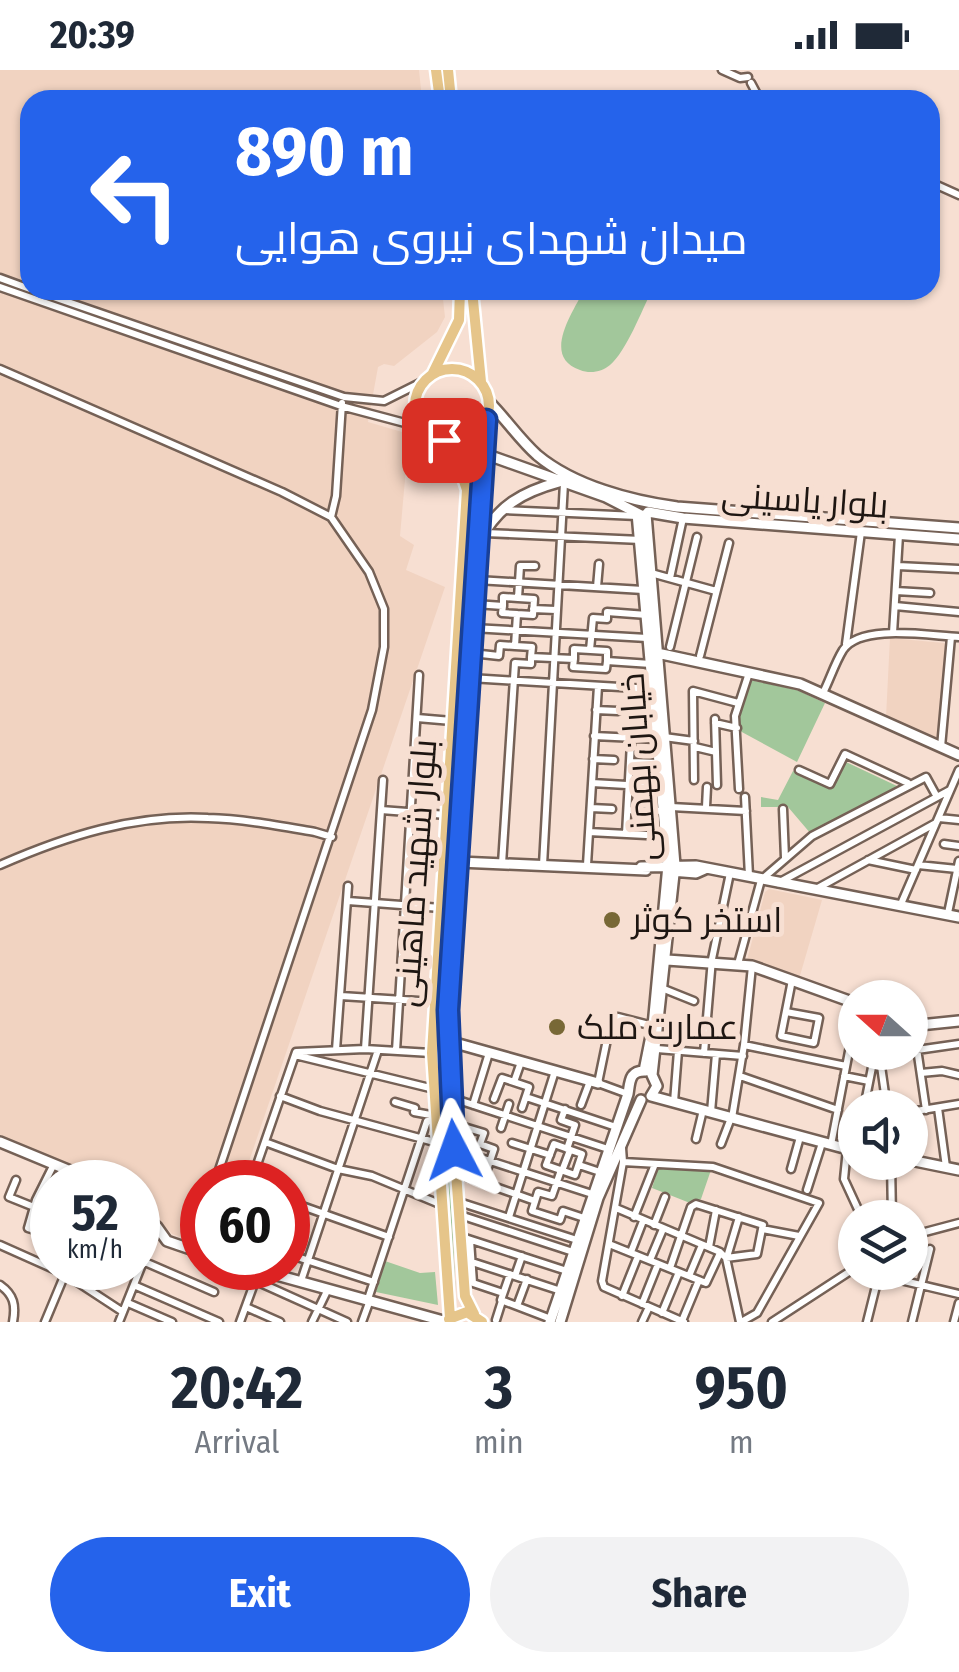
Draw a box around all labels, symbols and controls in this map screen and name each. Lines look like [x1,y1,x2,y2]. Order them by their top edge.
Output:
text: 20:39 [50,12,135,58]
text: 890 m [235,110,414,194]
icon: left [70,130,200,260]
text: میدان شهدای نیروی هوایی [235,212,748,266]
pin [402,398,487,483]
icon: arrive [417,413,472,468]
street label: بلوار یاسینی [720,473,890,527]
street label: خیابان بهمنی [610,671,666,863]
street label: بلوار شهید ماهینی [385,738,445,1008]
place label: استخر کوثر [630,899,782,941]
marker: استخر کوثر [601,909,623,931]
north arrow [838,980,928,1070]
map controls [838,980,928,1290]
place label: عمارت ملک [577,1006,739,1048]
marker: عمارت ملک [546,1016,568,1038]
button: sound [838,1090,928,1180]
position arrow [402,1098,506,1202]
speed limit sign: 60 [180,1160,310,1290]
text: 52 [71,1183,119,1243]
button: layers [838,1200,928,1290]
text: km/h [67,1235,123,1265]
text: 20:42 [171,1352,303,1424]
text: 3 [485,1352,513,1424]
text: 950 [695,1352,788,1424]
text: Arrival [195,1423,279,1461]
text: min [474,1423,524,1461]
text: m [729,1423,754,1461]
button: Exit [50,1537,470,1652]
button: Share [490,1537,909,1652]

